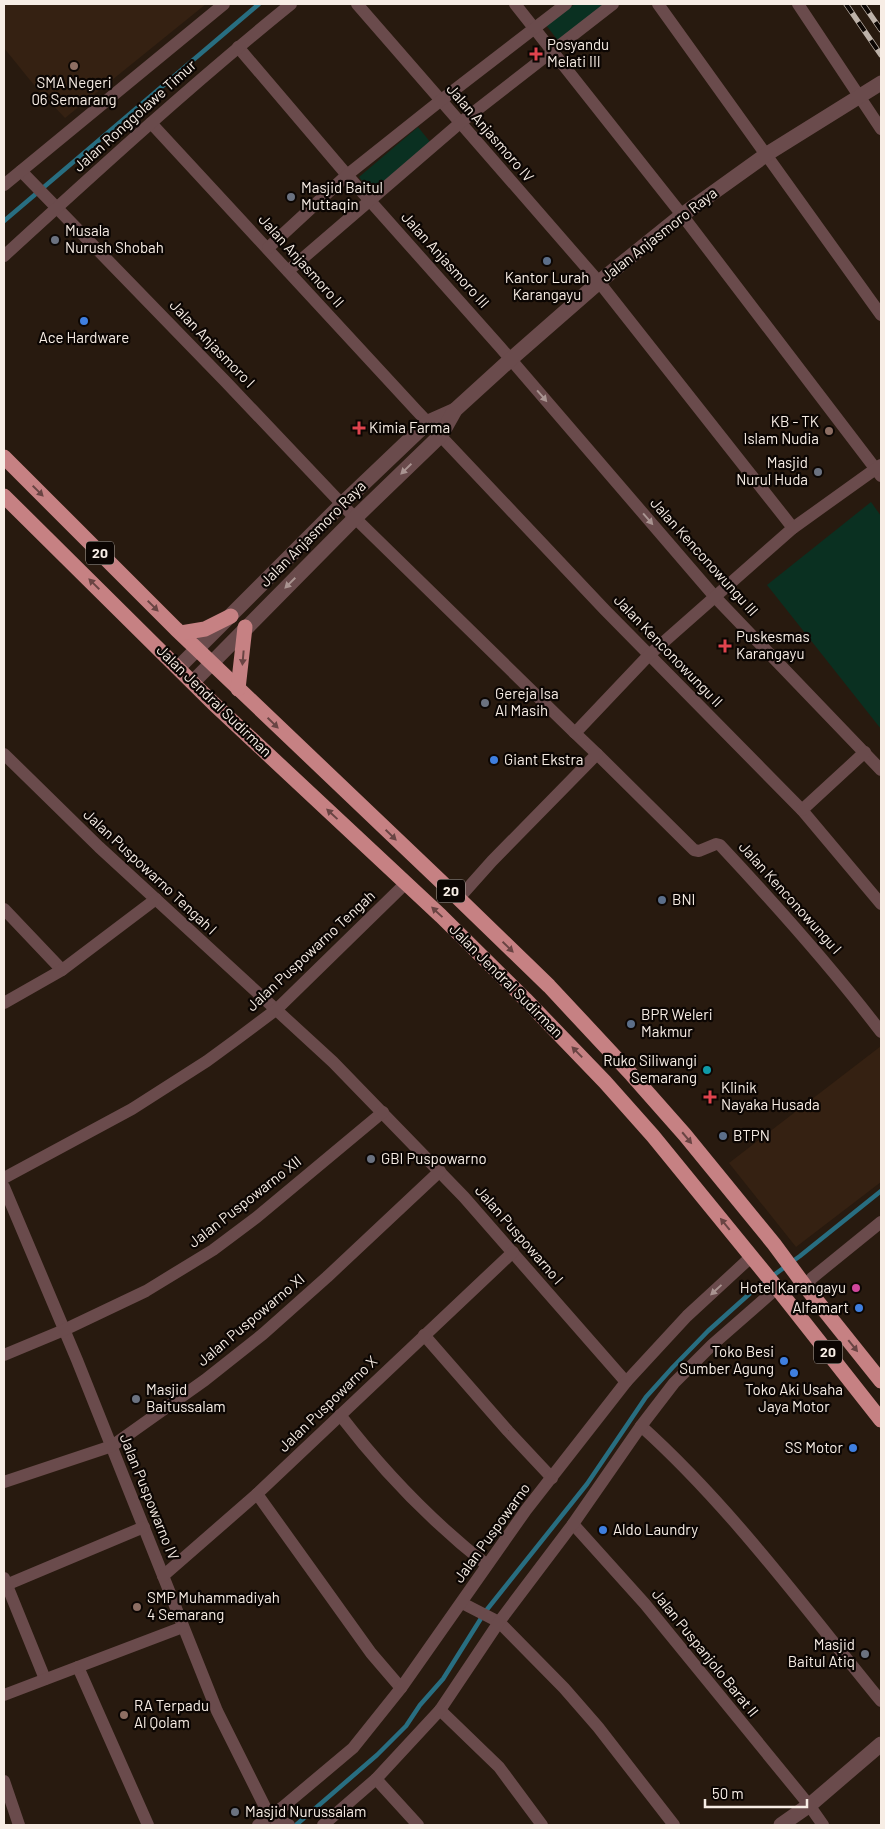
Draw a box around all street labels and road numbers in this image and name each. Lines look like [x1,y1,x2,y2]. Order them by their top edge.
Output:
street label: Jalan Ronggolawe Timur [69,55,200,175]
street label: Jalan Anjasmoro IV [443,80,538,185]
street label: Jalan Anjasmoro Raya [597,183,720,285]
street label: Jalan Anjasmoro III [398,208,494,311]
street label: Jalan Anjasmoro II [255,210,348,311]
street label: Jalan Anjasmoro I [166,296,259,391]
street label: Jalan Anjasmoro Raya [256,477,369,590]
street label: Jalan Kenconowungu III [647,493,763,619]
road number: 20 [86,542,114,564]
street label: Jalan Kenconowungu II [610,590,727,710]
street label: Jalan Jendral Sudirman [153,641,276,760]
street label: Jalan Puspowarno Tengah I [80,805,221,938]
street label: Jalan Kenconowungu I [736,837,846,957]
road number: 20 [437,879,465,902]
street label: Jalan Puspowarno Tengah [242,886,378,1014]
street label: Jalan Jendral Sudirman [446,920,567,1041]
street label: Jalan Puspowarno XII [184,1152,304,1251]
street label: Jalan Puspowarno I [472,1181,568,1288]
street label: Jalan Puspowarno XI [193,1269,308,1369]
road number: 20 [814,1340,842,1364]
street label: Jalan Puspowarno X [274,1351,381,1455]
street label: Jalan Puspowarno IV [116,1431,183,1562]
street label: Jalan Puspowarno [449,1479,533,1586]
street label: Jalan Puspanjolo Barat II [649,1585,763,1720]

